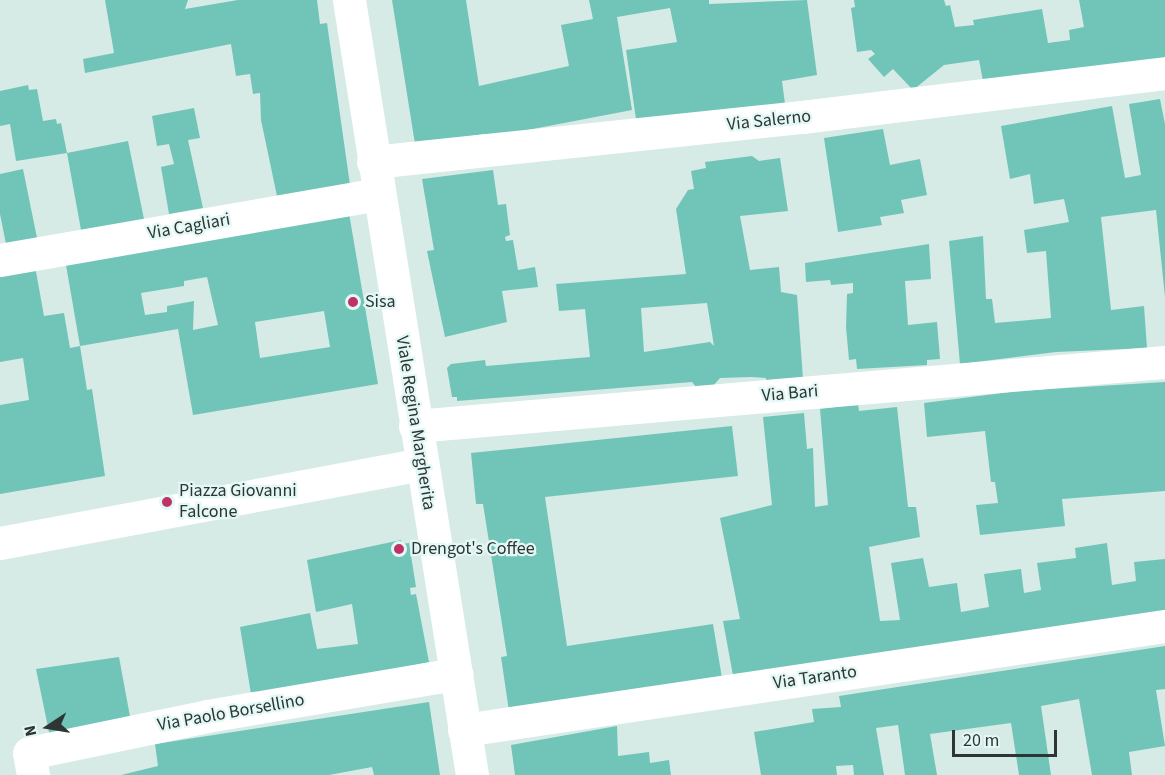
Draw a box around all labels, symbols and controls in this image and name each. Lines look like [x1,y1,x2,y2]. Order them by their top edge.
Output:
street label: Via Salerno [726,106,812,136]
street label: Via Cagliari [146,209,232,245]
place label: Sisa [365,291,396,313]
marker: Sisa [346,295,360,309]
street label: Viale Regina Margherita [391,334,439,512]
street label: Via Bari [761,381,819,407]
place label: Piazza Giovanni Falcone [179,481,297,524]
marker: Piazza Giovanni Falcone [160,495,174,509]
place label: Drengot's Coffee [411,538,535,560]
marker: Drengot's Coffee [392,542,406,556]
street label: Via Taranto [772,661,858,695]
street label: Via Paolo Borsellino [156,689,306,737]
north arrow [18,697,78,757]
scale bar [955,718,1060,756]
text: N [19,723,42,738]
text: 20 m [963,728,999,753]

